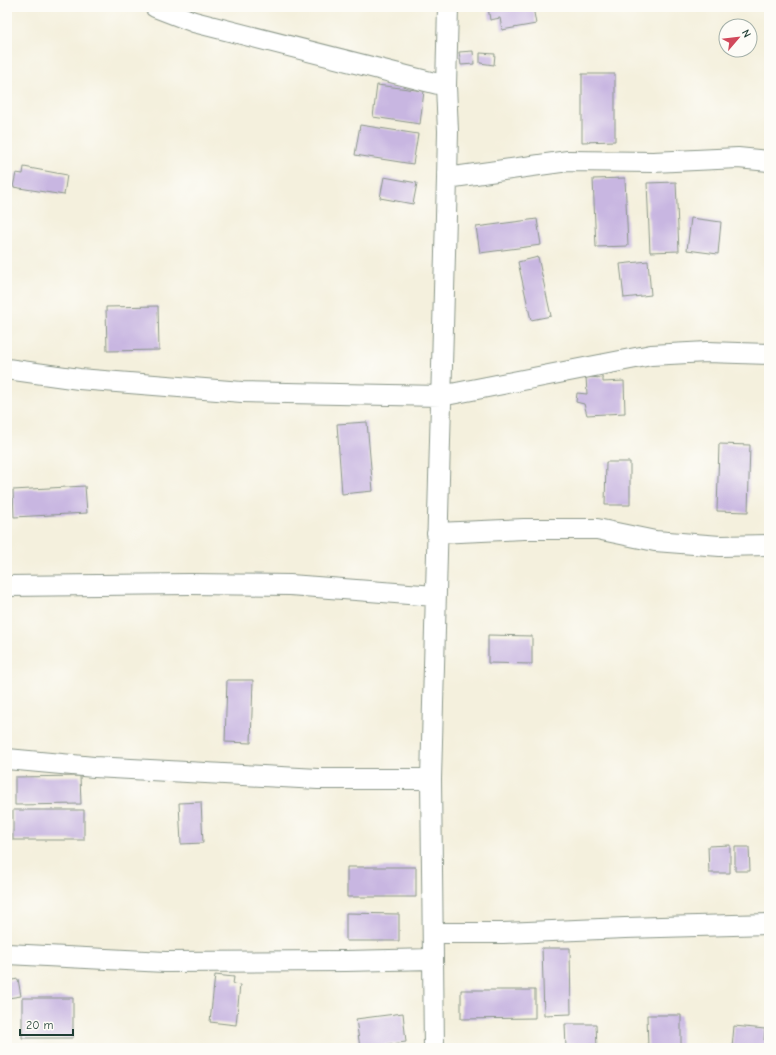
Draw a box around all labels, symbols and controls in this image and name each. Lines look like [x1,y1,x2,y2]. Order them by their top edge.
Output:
north arrow [718,18,758,58]
text: N [739,27,754,40]
scale bar [20,1011,73,1037]
text: 20 m [26,1018,54,1032]

